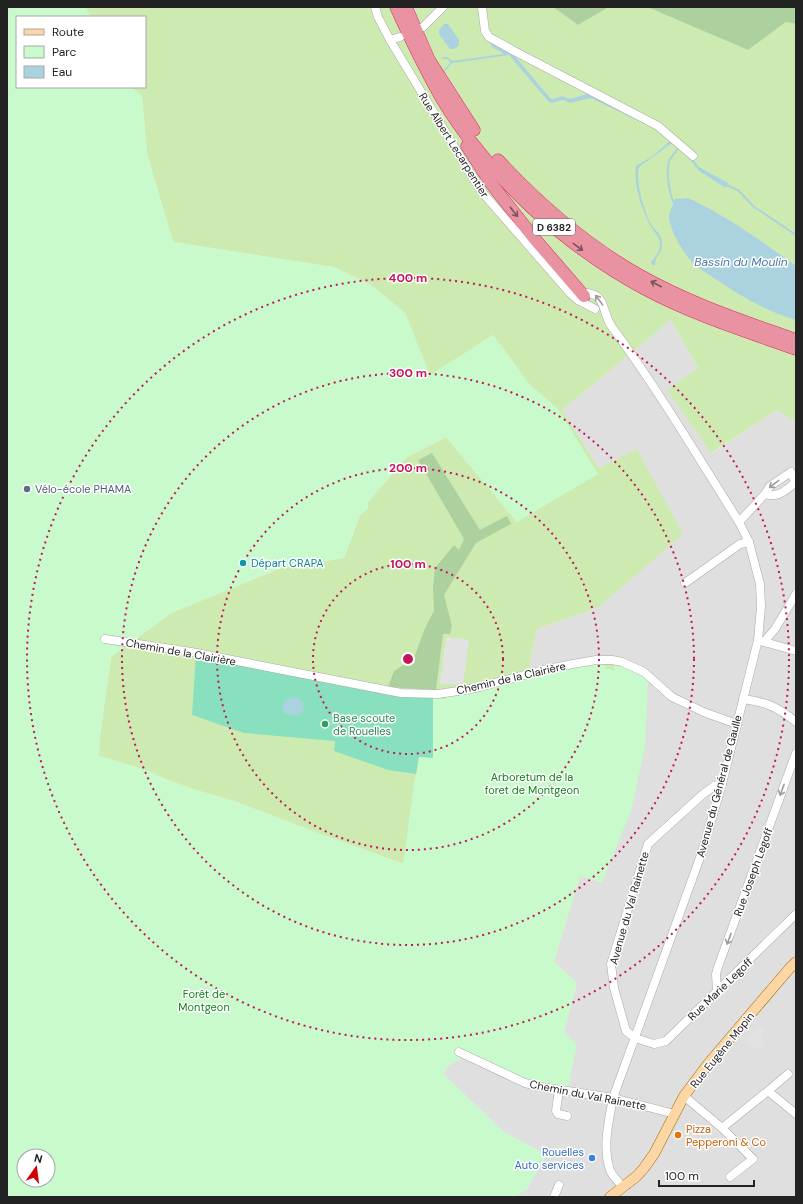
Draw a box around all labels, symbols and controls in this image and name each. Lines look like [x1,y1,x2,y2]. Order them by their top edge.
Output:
legend [16,16,146,88]
text: Route [52,24,84,40]
text: Parc [52,44,76,60]
text: Eau [52,64,72,80]
street label: Rue Albert Lecarpentier [416,90,492,200]
one-way arrow [510,207,518,218]
road number: D 6382 [533,219,575,235]
one-way arrow [573,243,584,251]
water label: Bassin du Moulin [694,254,788,270]
text: 400 m [389,270,427,286]
one-way arrow [650,280,662,287]
one-way arrow [595,295,604,305]
text: 300 m [389,365,427,381]
text: 200 m [389,460,427,476]
one-way arrow [769,479,780,488]
place label: Vélo-école PHAMA [35,482,131,496]
marker: Vélo-école PHAMA [22,484,32,494]
place label: Départ CRAPA [251,556,323,570]
text: 100 m [390,556,426,572]
marker: Départ CRAPA [238,558,248,568]
street label: Chemin de la Clairière [125,635,237,669]
centre of rings [401,652,415,666]
street label: Chemin de la Clairière [455,659,567,697]
place label: Base scoute de Rouelles [333,711,395,738]
street label: Avenue du Général de Gaulle [693,713,745,859]
marker: Base scoute de Rouelles [320,719,330,729]
park label: Arboretum de la foret de Montgeon [485,770,579,797]
one-way arrow [778,784,786,796]
street label: Rue Joseph Legoff [730,825,776,918]
street label: Avenue du Val Rainette [606,850,652,966]
one-way arrow [724,932,732,944]
street label: Rue Marie Legoff [685,954,756,1024]
park label: Forêt de Montgeon [178,987,230,1014]
street label: Rue Eugène Mopin [687,1009,757,1091]
street label: Chemin du Val Rainette [529,1077,647,1113]
place label: Pizza Pepperoni & Co [686,1122,766,1149]
marker: Pizza Pepperoni & Co [673,1130,683,1140]
place label: Rouelles Auto services [515,1145,584,1172]
north arrow [16,1148,56,1188]
text: N [33,1151,44,1166]
marker: Rouelles Auto services [587,1153,597,1163]
scale bar [659,1162,754,1188]
text: 100 m [665,1168,699,1184]

